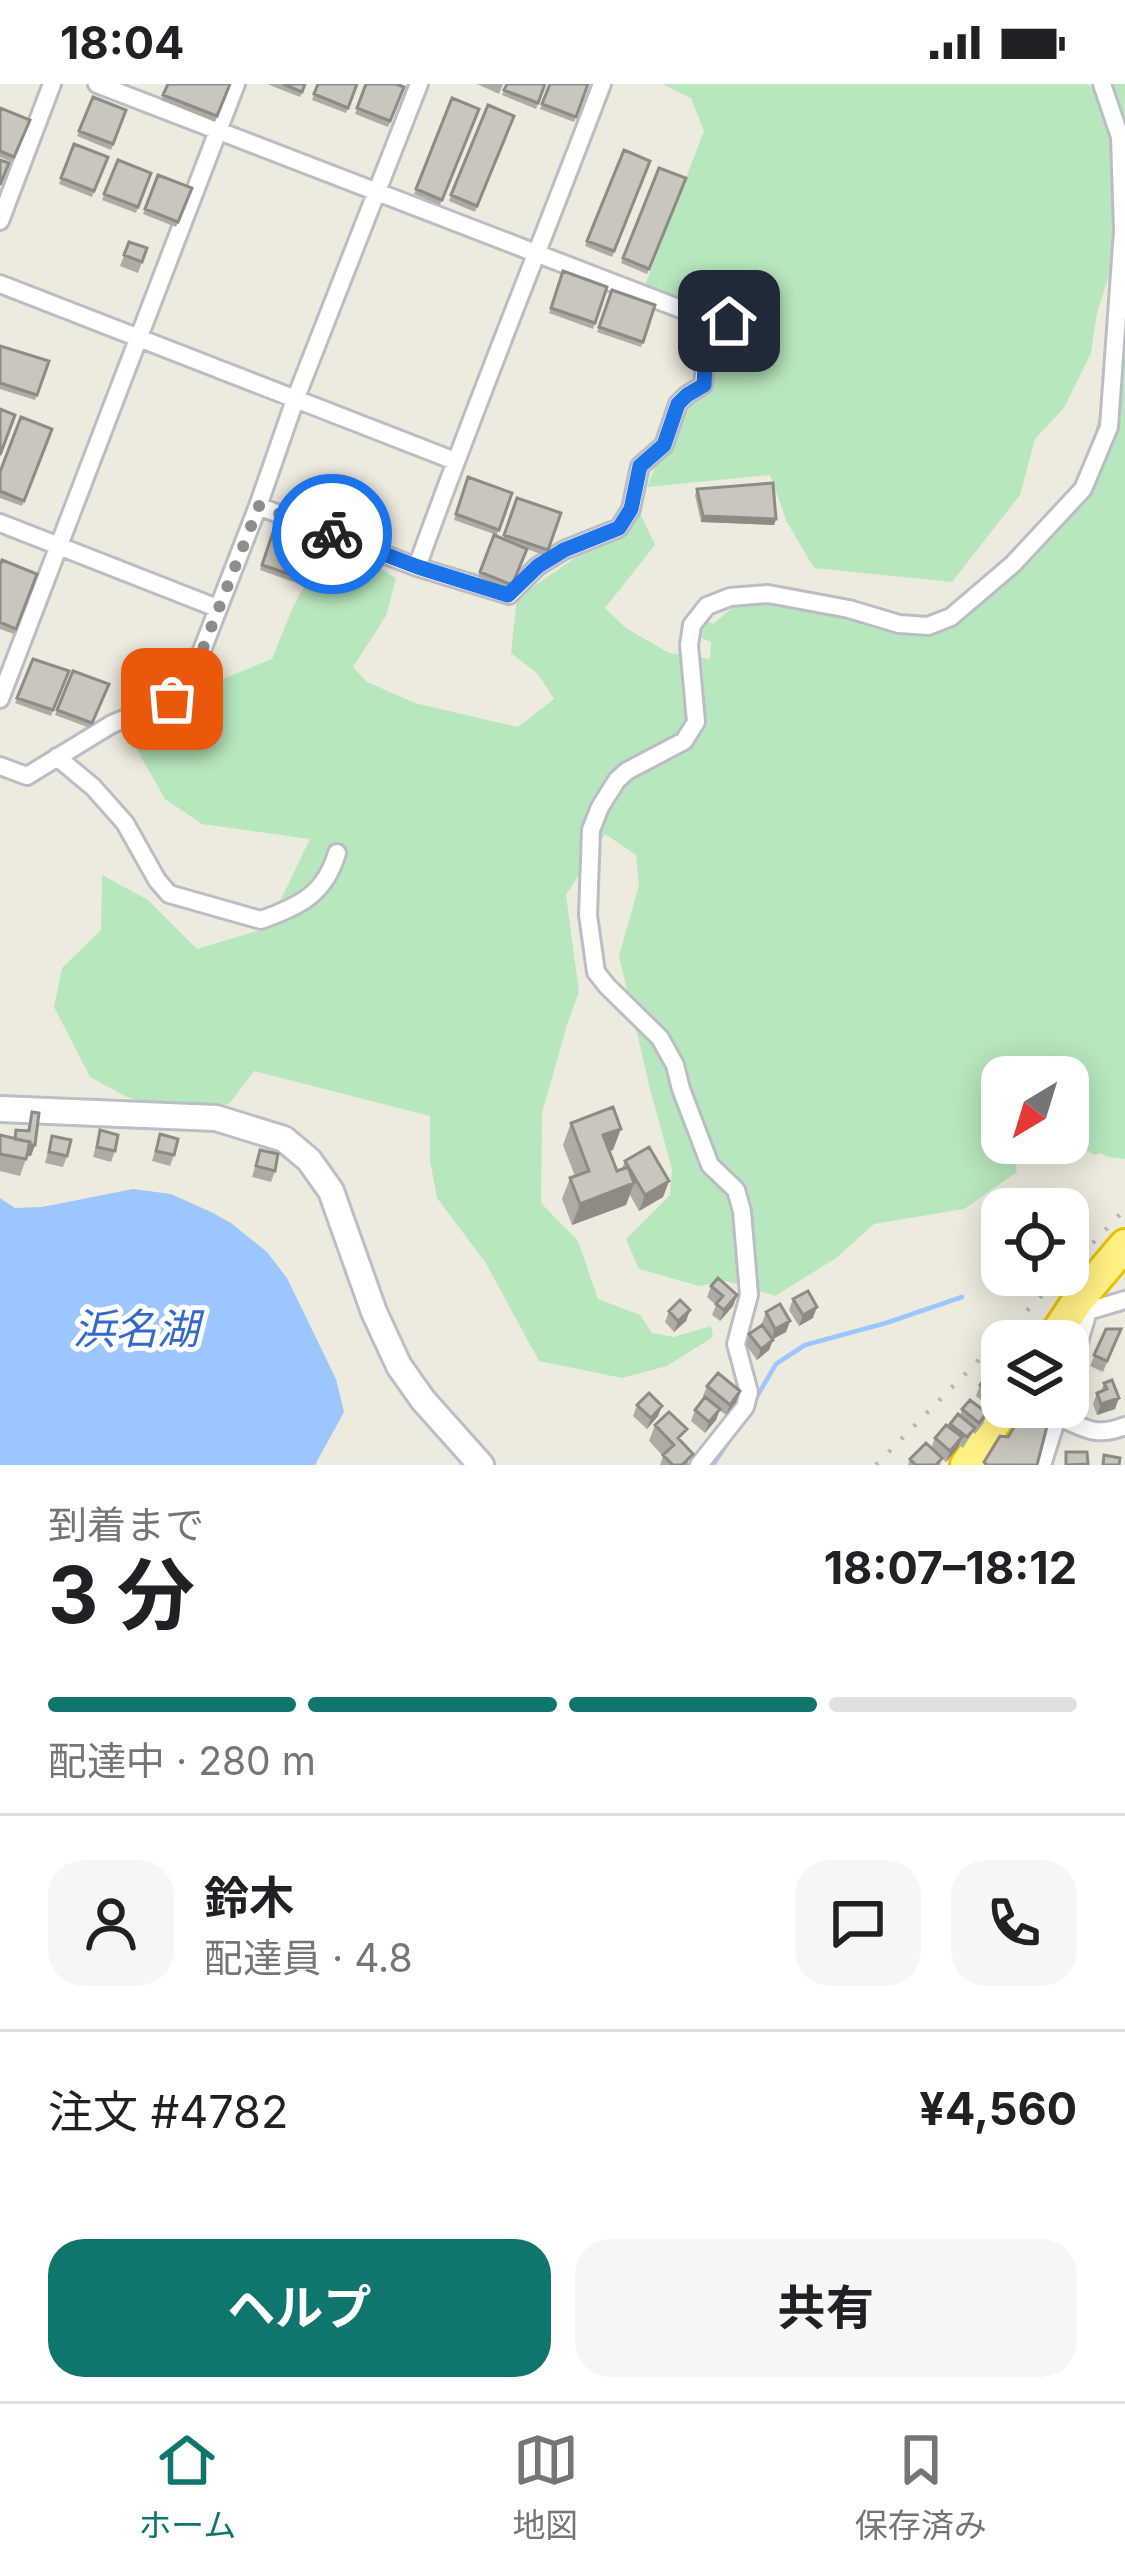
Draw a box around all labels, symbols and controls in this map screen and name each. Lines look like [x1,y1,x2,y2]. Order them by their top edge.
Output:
text: 18:04 [60,15,185,70]
pin [678,270,780,372]
icon: home [696,288,762,354]
courier [272,474,392,594]
icon: bike [299,501,365,567]
pin [121,648,223,750]
icon: bag [139,666,205,732]
north arrow [981,1056,1089,1164]
map controls [981,1056,1089,1428]
button: locate [981,1188,1089,1296]
water label: 浜名湖 [73,1303,205,1354]
button: layers [981,1320,1089,1428]
text: 到着まで [48,1501,204,1548]
text: 18:07–18:12 [824,1540,1077,1595]
text: 3 分 [48,1547,195,1642]
text: 配達中 · 280 m [48,1737,316,1784]
button: person [48,1860,174,1986]
button: chat [795,1860,921,1986]
button: phone [951,1860,1077,1986]
text: 鈴木 [204,1870,294,1925]
text: 配達員 · 4.8 [204,1934,413,1981]
text: ¥4,560 [919,2081,1077,2136]
text: 注文 #4782 [48,2084,288,2139]
button: ヘルプ [48,2239,551,2377]
button: 共有 [575,2239,1077,2377]
tab: ホーム [138,2427,236,2547]
tab: 地図 [513,2427,579,2547]
tab: 保存済み [855,2427,987,2547]

